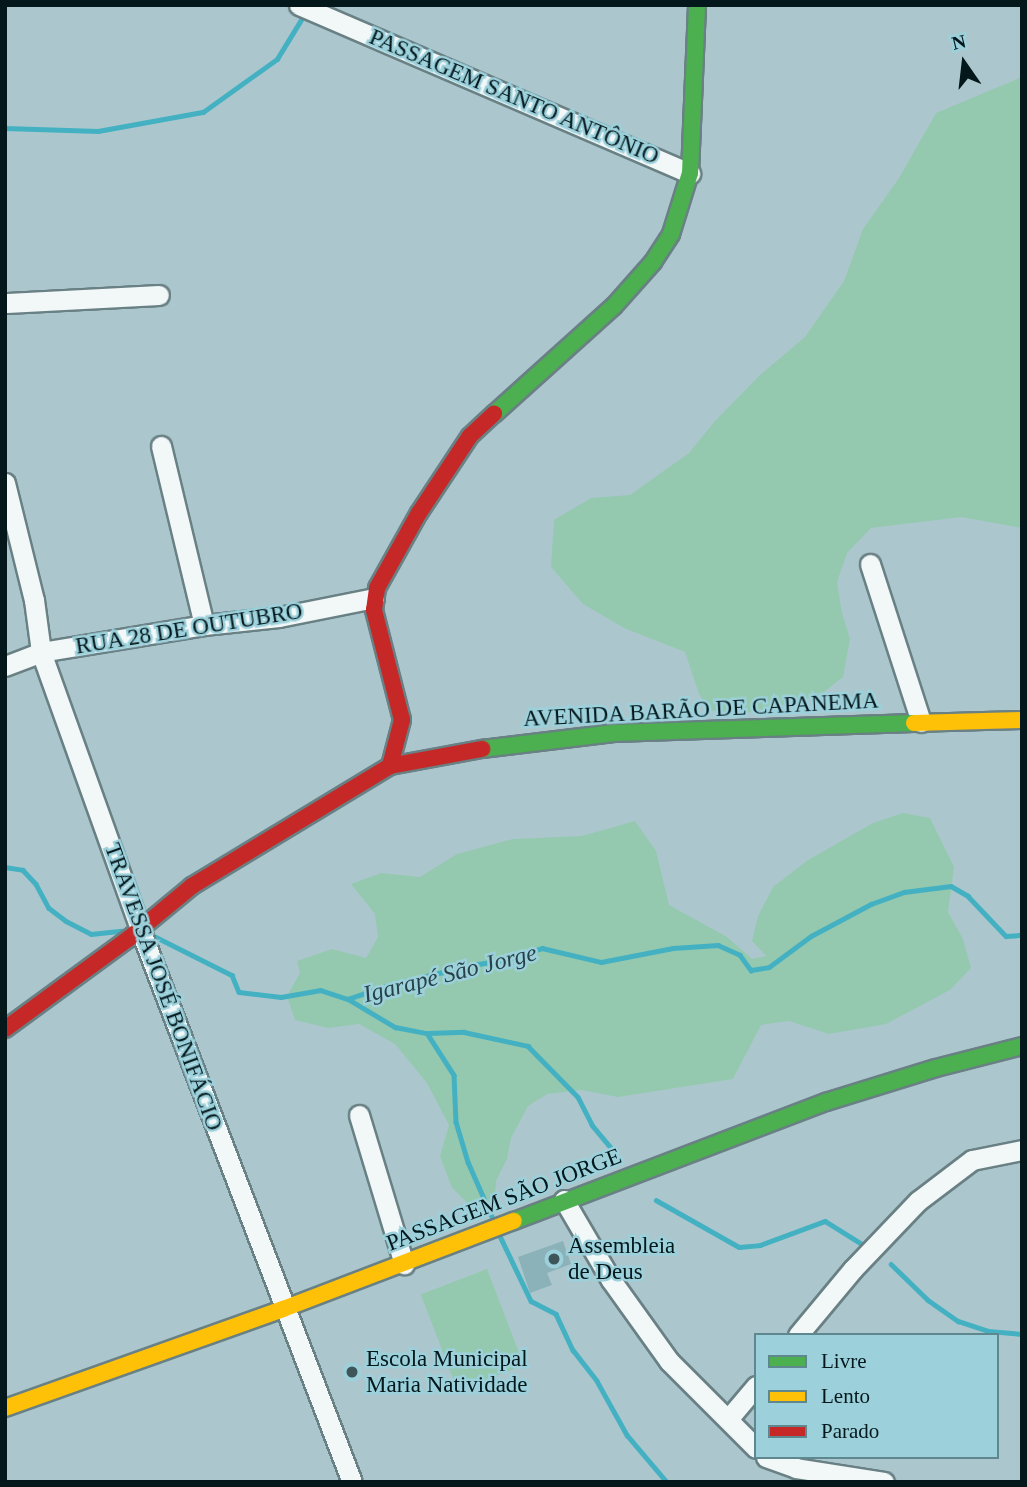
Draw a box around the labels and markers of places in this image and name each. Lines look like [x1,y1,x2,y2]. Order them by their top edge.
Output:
place label: Assembleia de Deus [568,1232,675,1286]
marker: Assembleia de Deus [546,1251,562,1267]
place label: Escola Municipal Maria Natividade [366,1345,528,1399]
marker: Escola Municipal Maria Natividade [344,1364,360,1380]

